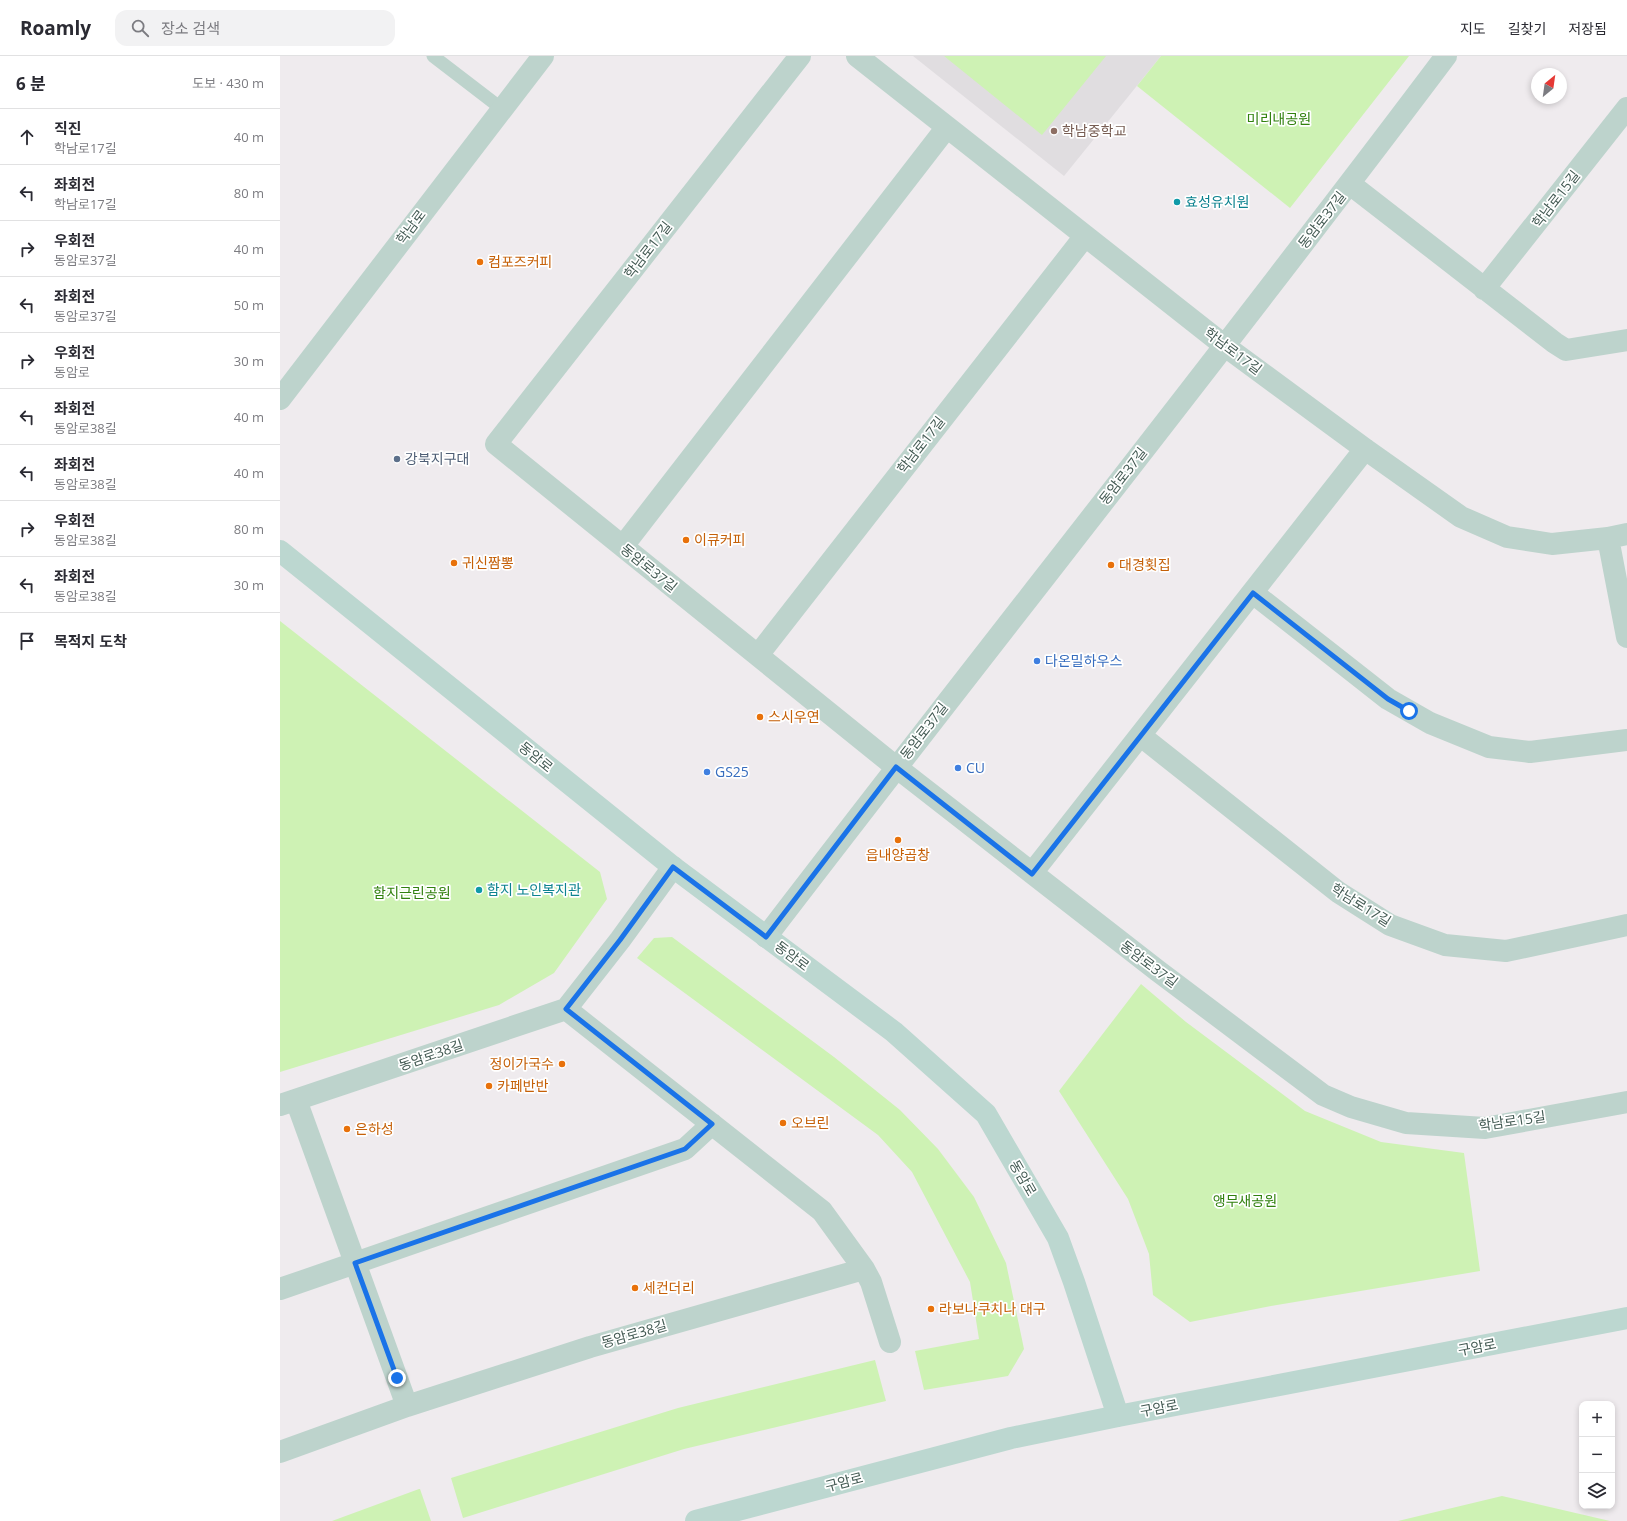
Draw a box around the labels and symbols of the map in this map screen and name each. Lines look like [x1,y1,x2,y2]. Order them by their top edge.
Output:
north arrow [1531,68,1567,104]
park label: 미리내공원 [1247,109,1311,128]
place label: 학남중학교 [1062,121,1127,140]
marker: 학남중학교 [1049,126,1059,136]
street label: 학남로15길 [1527,166,1584,231]
street label: 동암로37길 [1293,187,1350,252]
place label: 효성유치원 [1185,192,1249,211]
marker: 효성유치원 [1172,197,1182,207]
street label: 학남로 [391,205,430,248]
street label: 학남로17길 [619,217,676,282]
place label: 컴포즈커피 [488,252,552,271]
marker: 컴포즈커피 [475,257,485,267]
street label: 학남로17길 [1201,323,1266,379]
street label: 학남로17길 [892,412,949,477]
street label: 동암로37길 [1094,443,1151,508]
place label: 강북지구대 [405,449,469,468]
marker: 강북지구대 [392,454,402,464]
place label: 이큐커피 [694,530,746,549]
marker: 이큐커피 [681,535,691,545]
street label: 동암로37길 [617,539,682,596]
place label: 귀신짬뽕 [462,553,514,572]
place label: 대경횟집 [1119,555,1171,574]
marker: 귀신짬뽕 [449,558,459,568]
marker: 대경횟집 [1106,560,1116,570]
place label: 다온밀하우스 [1045,651,1122,670]
marker: 다온밀하우스 [1032,656,1042,666]
street label: 동암로37길 [895,698,952,763]
route start [1400,702,1418,720]
place label: 스시우연 [768,707,820,726]
marker: 스시우연 [755,712,765,722]
street label: 동암로 [515,737,557,776]
place label: CU [966,758,985,777]
place label: GS25 [715,762,749,781]
marker: CU [953,763,963,773]
marker: GS25 [702,767,712,777]
marker: 읍내양곱창 [893,835,903,845]
place label: 읍내양곱창 [866,845,930,864]
street label: 학남로17길 [1328,879,1395,931]
place label: 함지 노인복지관 [487,880,581,899]
park label: 함지근린공원 [373,883,451,902]
marker: 함지 노인복지관 [474,885,484,895]
street label: 동암로 [771,936,814,975]
street label: 동암로37길 [1117,936,1182,992]
street label: 동암로38길 [396,1035,466,1075]
place label: 정이가국수 [490,1054,554,1073]
marker: 정이가국수 [557,1059,567,1069]
place label: 카페반반 [497,1076,549,1095]
marker: 카페반반 [484,1081,494,1091]
street label: 학남로15길 [1477,1106,1547,1135]
place label: 오브린 [791,1113,830,1132]
marker: 오브린 [778,1118,788,1128]
place label: 은하성 [355,1119,394,1138]
marker: 은하성 [342,1124,352,1134]
street label: 동암로 [1006,1156,1041,1199]
park label: 앵무새공원 [1213,1191,1277,1210]
place label: 세컨더리 [643,1278,695,1297]
marker: 세컨더리 [630,1283,640,1293]
place label: 라보나쿠치나 대구 [939,1299,1046,1318]
marker: 라보나쿠치나 대구 [926,1304,936,1314]
street label: 동암로38길 [599,1315,669,1352]
street label: 구암로 [1456,1333,1498,1360]
route end [388,1369,406,1387]
street label: 구암로 [1138,1394,1180,1421]
street label: 구암로 [823,1467,865,1496]

